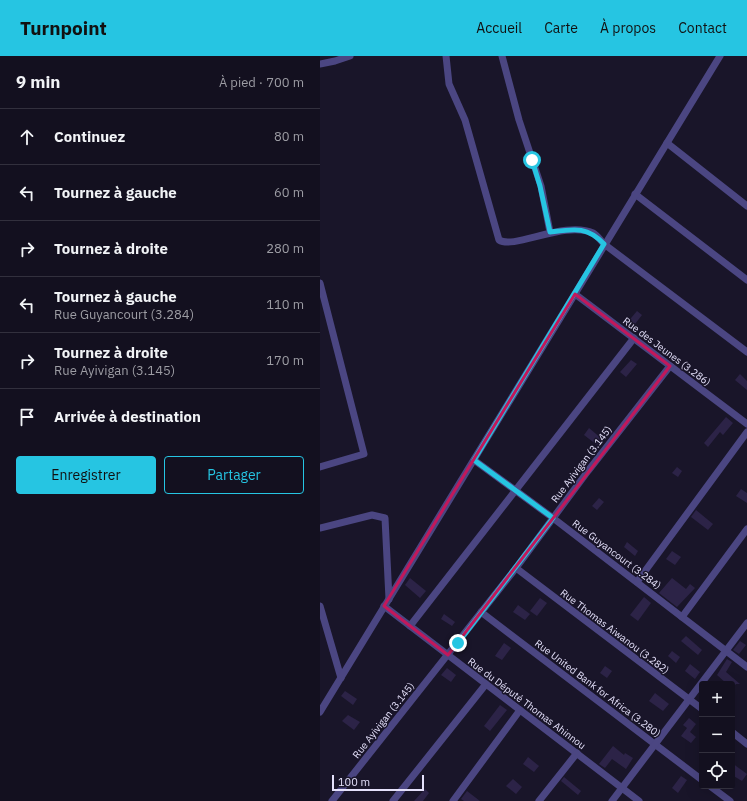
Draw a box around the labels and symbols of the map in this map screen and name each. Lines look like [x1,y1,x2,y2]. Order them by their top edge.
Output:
route start [523,151,541,169]
street label: Rue des Jeunes (3.286) [620,314,713,389]
street label: Rue Ayivigan (3.145) [548,423,615,505]
street label: Rue Guyancourt (3.284) [570,517,664,592]
street label: Rue Thomas Aiwanou (3.282) [558,586,672,677]
route end [449,634,467,652]
street label: Rue United Bank for Africa (3.280) [532,637,663,740]
street label: Rue du Député Thomas Ahinnou [465,655,588,752]
street label: Rue Ayivigan (3.145) [350,680,417,761]
scale bar [332,773,424,792]

